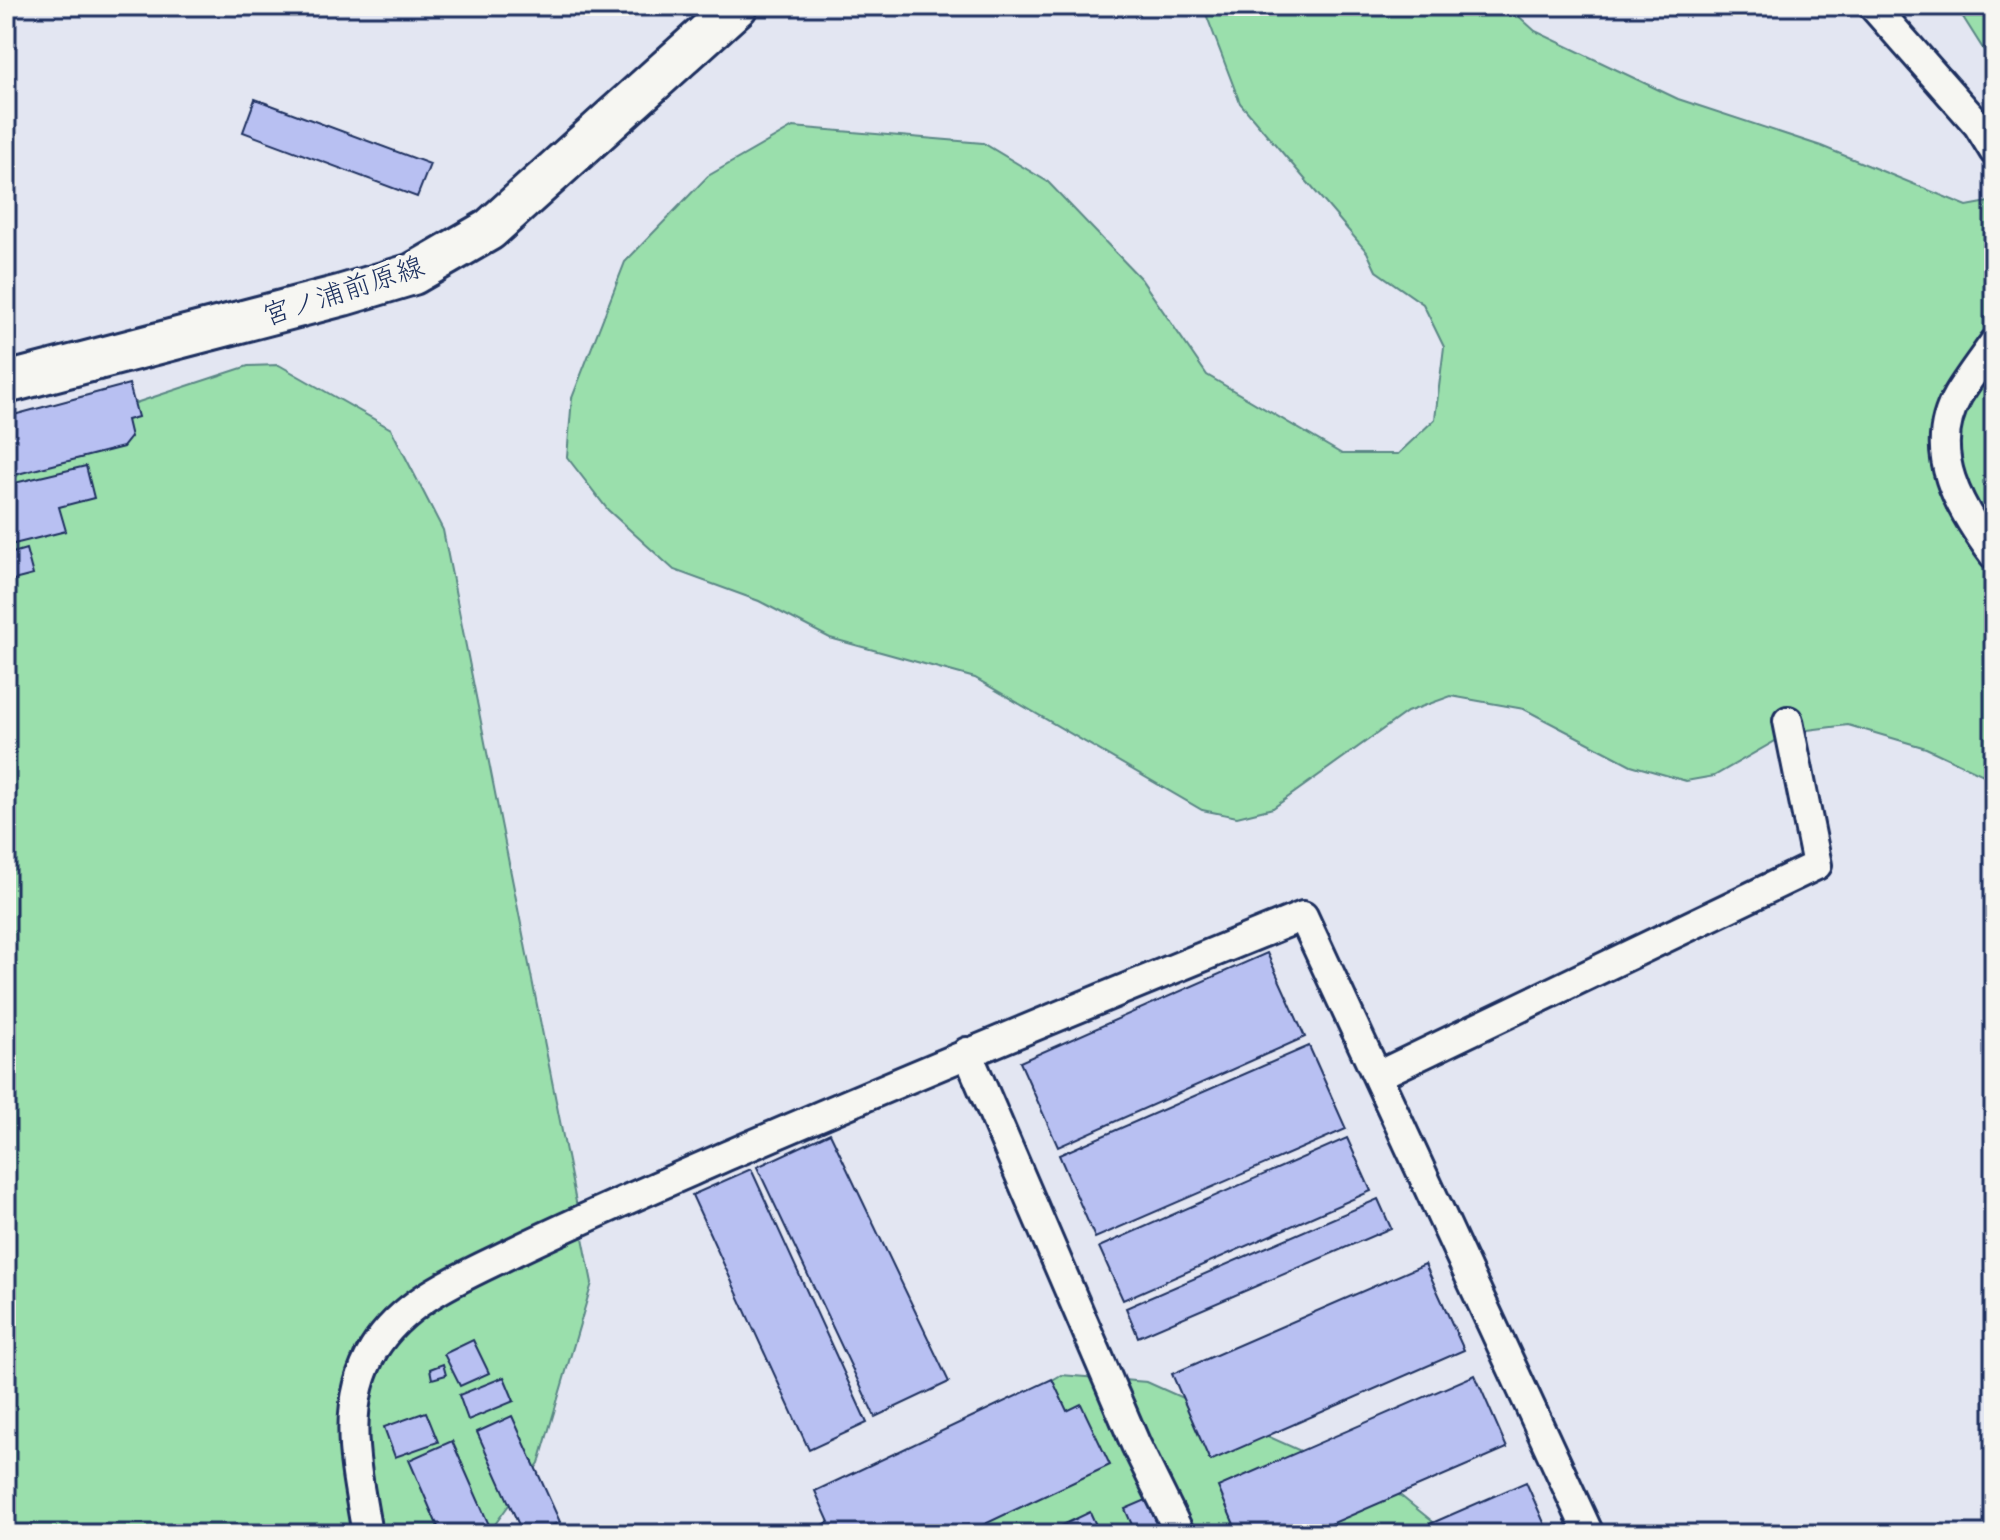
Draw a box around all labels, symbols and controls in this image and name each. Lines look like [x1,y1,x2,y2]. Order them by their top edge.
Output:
street label: 宮ノ浦前原線 [258,250,431,340]

